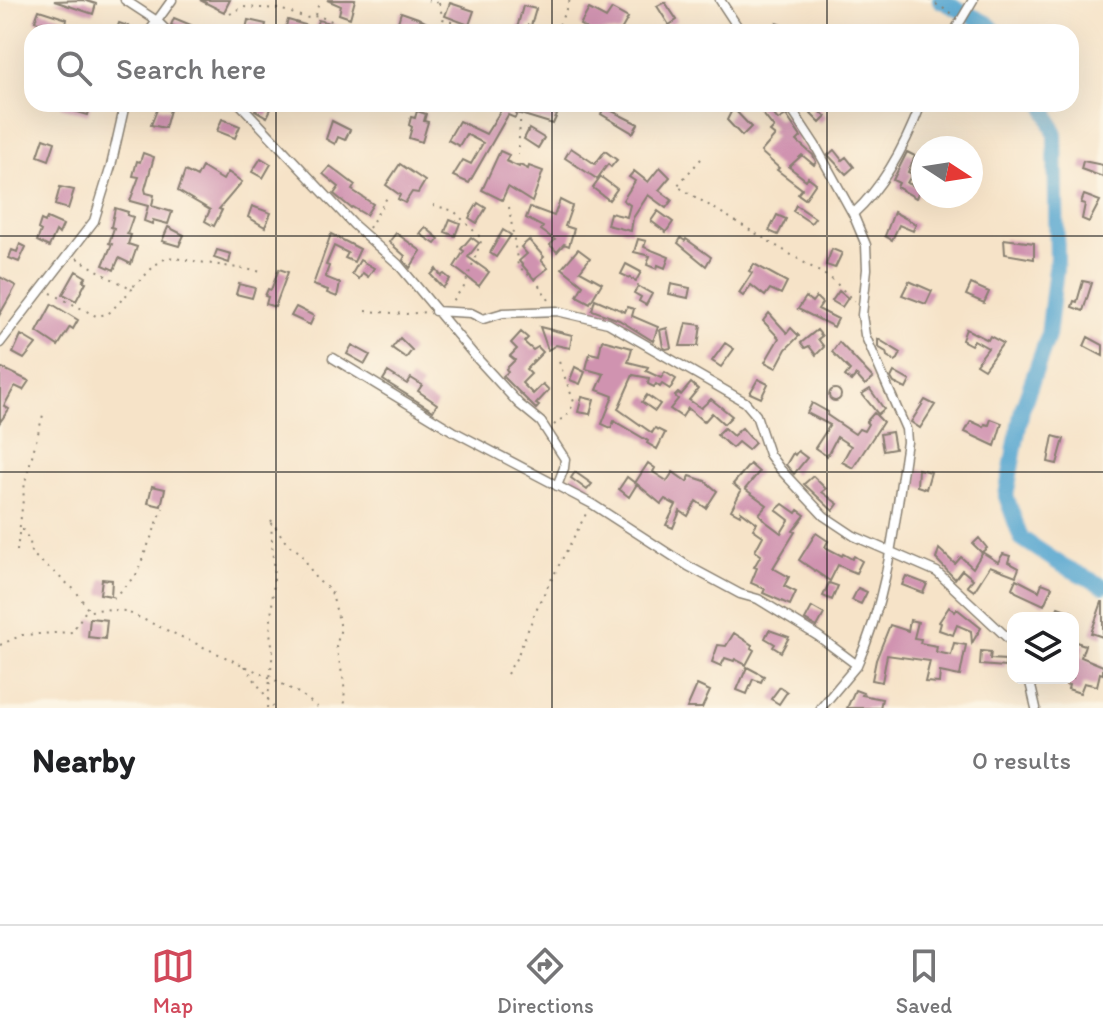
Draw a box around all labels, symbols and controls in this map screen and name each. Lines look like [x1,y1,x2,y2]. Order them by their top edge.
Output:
search box [24,24,1079,112]
icon: search [52,46,96,90]
text: Search here [116,50,266,87]
north arrow [911,136,983,208]
map controls [1007,612,1079,684]
button: layers [1007,612,1079,684]
text: Nearby [32,740,135,781]
text: 0 results [972,744,1071,776]
tab: Map [151,944,195,1019]
tab: Directions [497,944,594,1019]
tab: Saved [896,944,952,1019]

